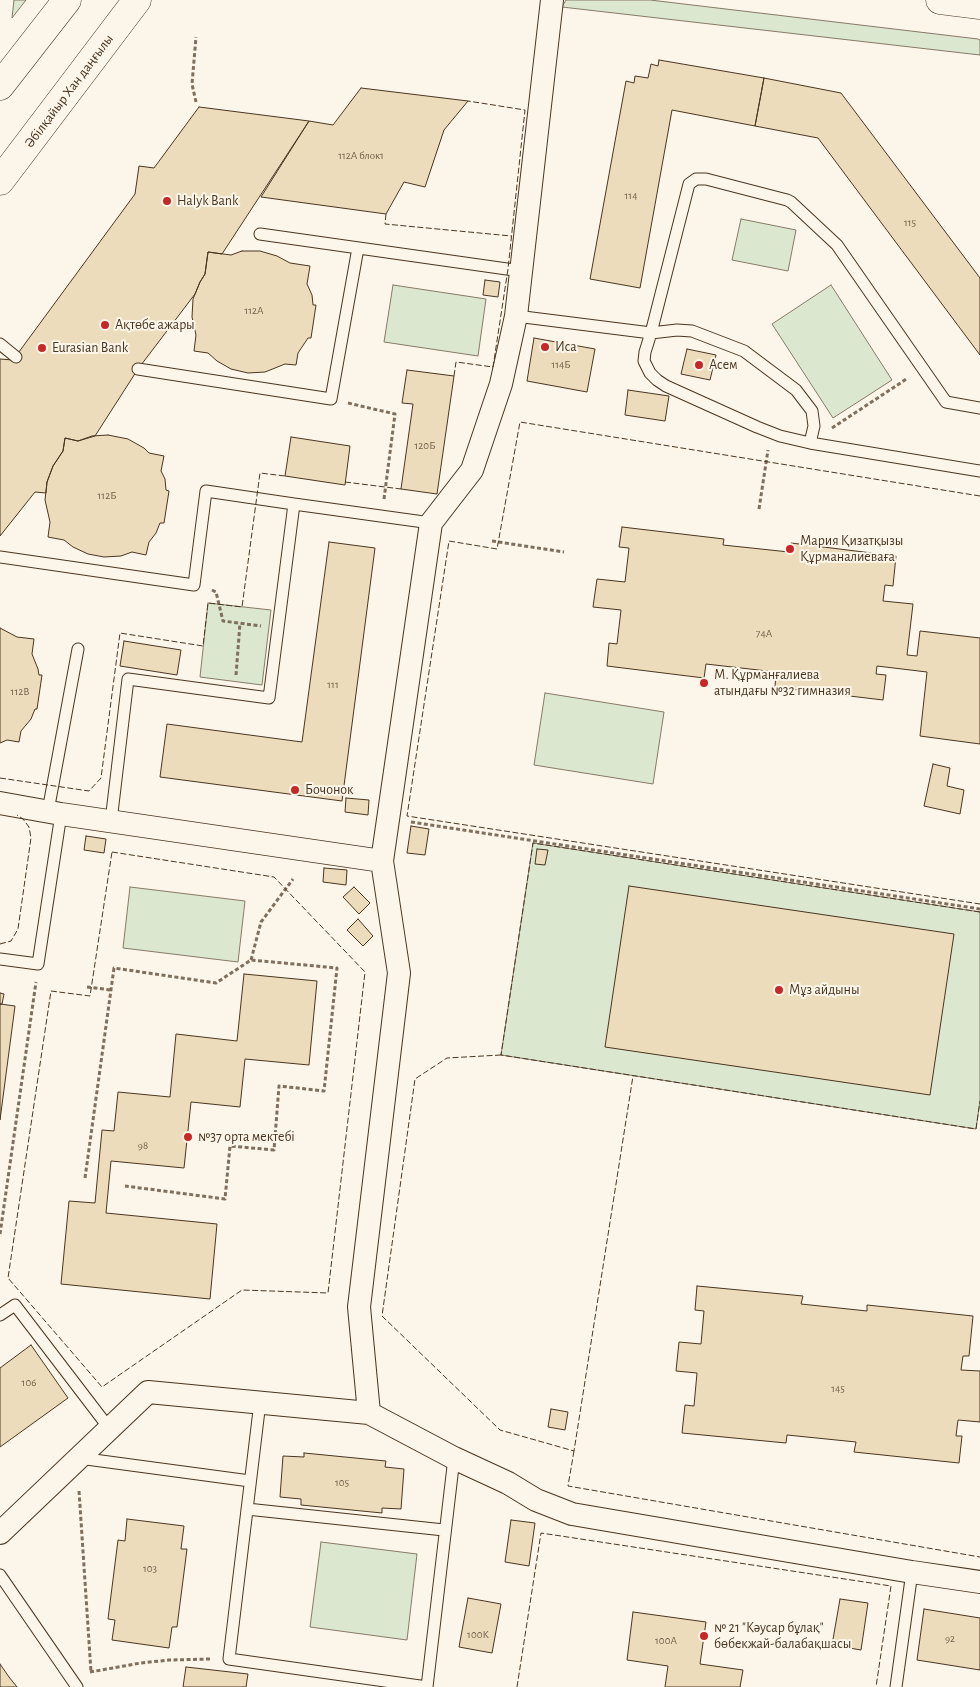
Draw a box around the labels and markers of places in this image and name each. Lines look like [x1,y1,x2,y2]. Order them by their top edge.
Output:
place label: Halyk Bank [177,193,238,209]
marker: Halyk Bank [161,195,173,207]
place label: Ақтөбе ажары [115,317,195,333]
marker: Ақтөбе ажары [99,319,111,331]
place label: Иса [555,339,577,355]
place label: Eurasian Bank [52,340,128,356]
marker: Иса [539,341,551,353]
marker: Eurasian Bank [36,342,48,354]
place label: Асем [709,357,738,373]
marker: Асем [693,359,705,371]
place label: Мария Қизатқызы Құрманалиеваға [800,533,903,566]
marker: Мария Қизатқызы Құрманалиеваға [784,543,796,555]
place label: М. Құрманғалиева атындағы №32 гимназия [714,667,851,700]
marker: М. Құрманғалиева атындағы №32 гимназия [698,677,710,689]
place label: Бочонок [305,782,353,798]
marker: Бочонок [289,784,301,796]
place label: Мұз айдыны [789,982,860,998]
marker: Мұз айдыны [773,984,785,996]
place label: №37 орта мектебі [198,1129,295,1145]
marker: №37 орта мектебі [182,1131,194,1143]
place label: № 21 "Кәусар бұлақ" бөбекжай-балабақшасы [714,1620,851,1652]
marker: № 21 "Кәусар бұлақ" бөбекжай-балабақшасы [698,1630,710,1642]

